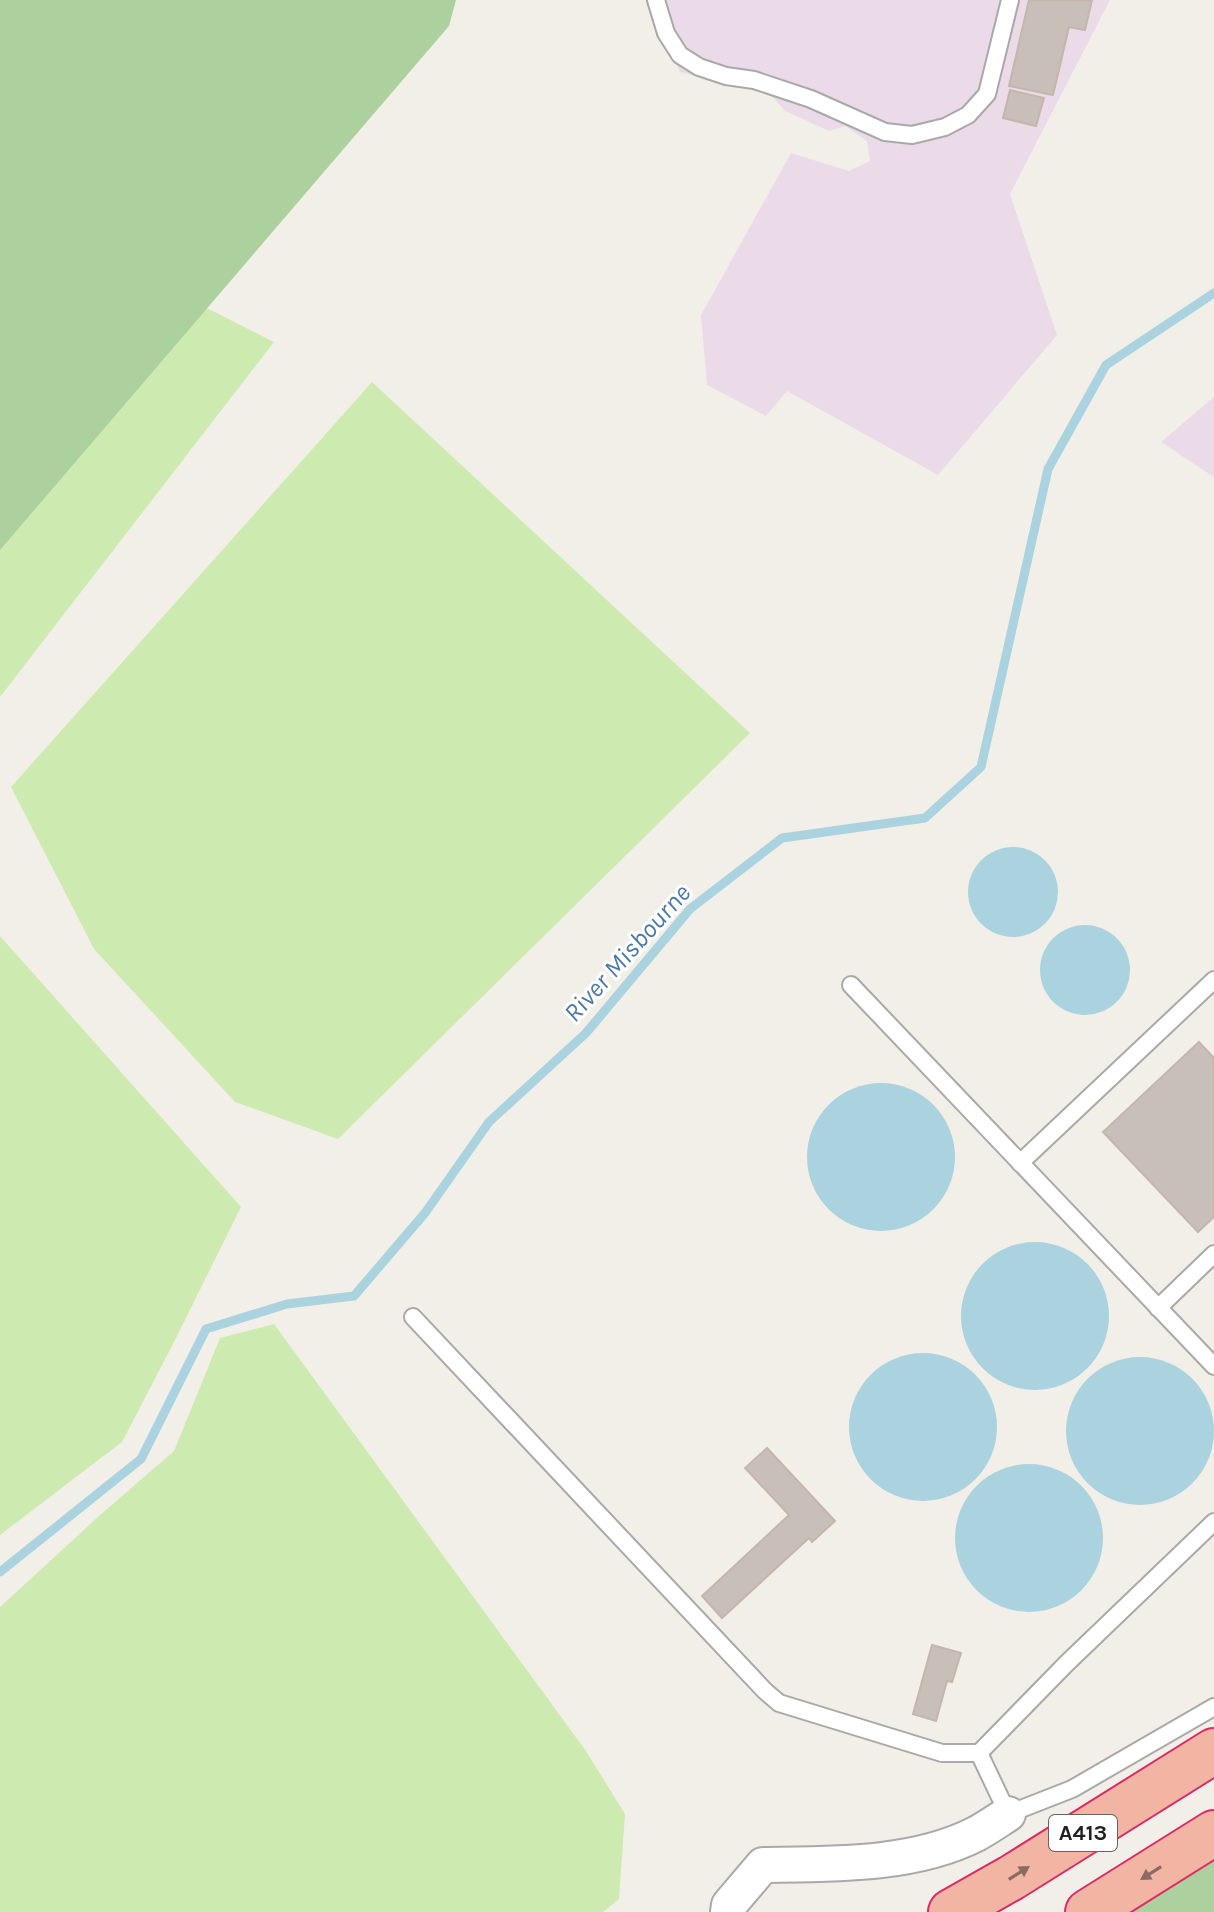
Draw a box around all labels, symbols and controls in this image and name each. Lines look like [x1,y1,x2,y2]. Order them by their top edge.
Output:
water label: River Misbourne [557,878,697,1028]
road number: A413 [1049,1815,1117,1851]
one-way arrow [1140,1865,1162,1879]
one-way arrow [1007,1866,1030,1881]

